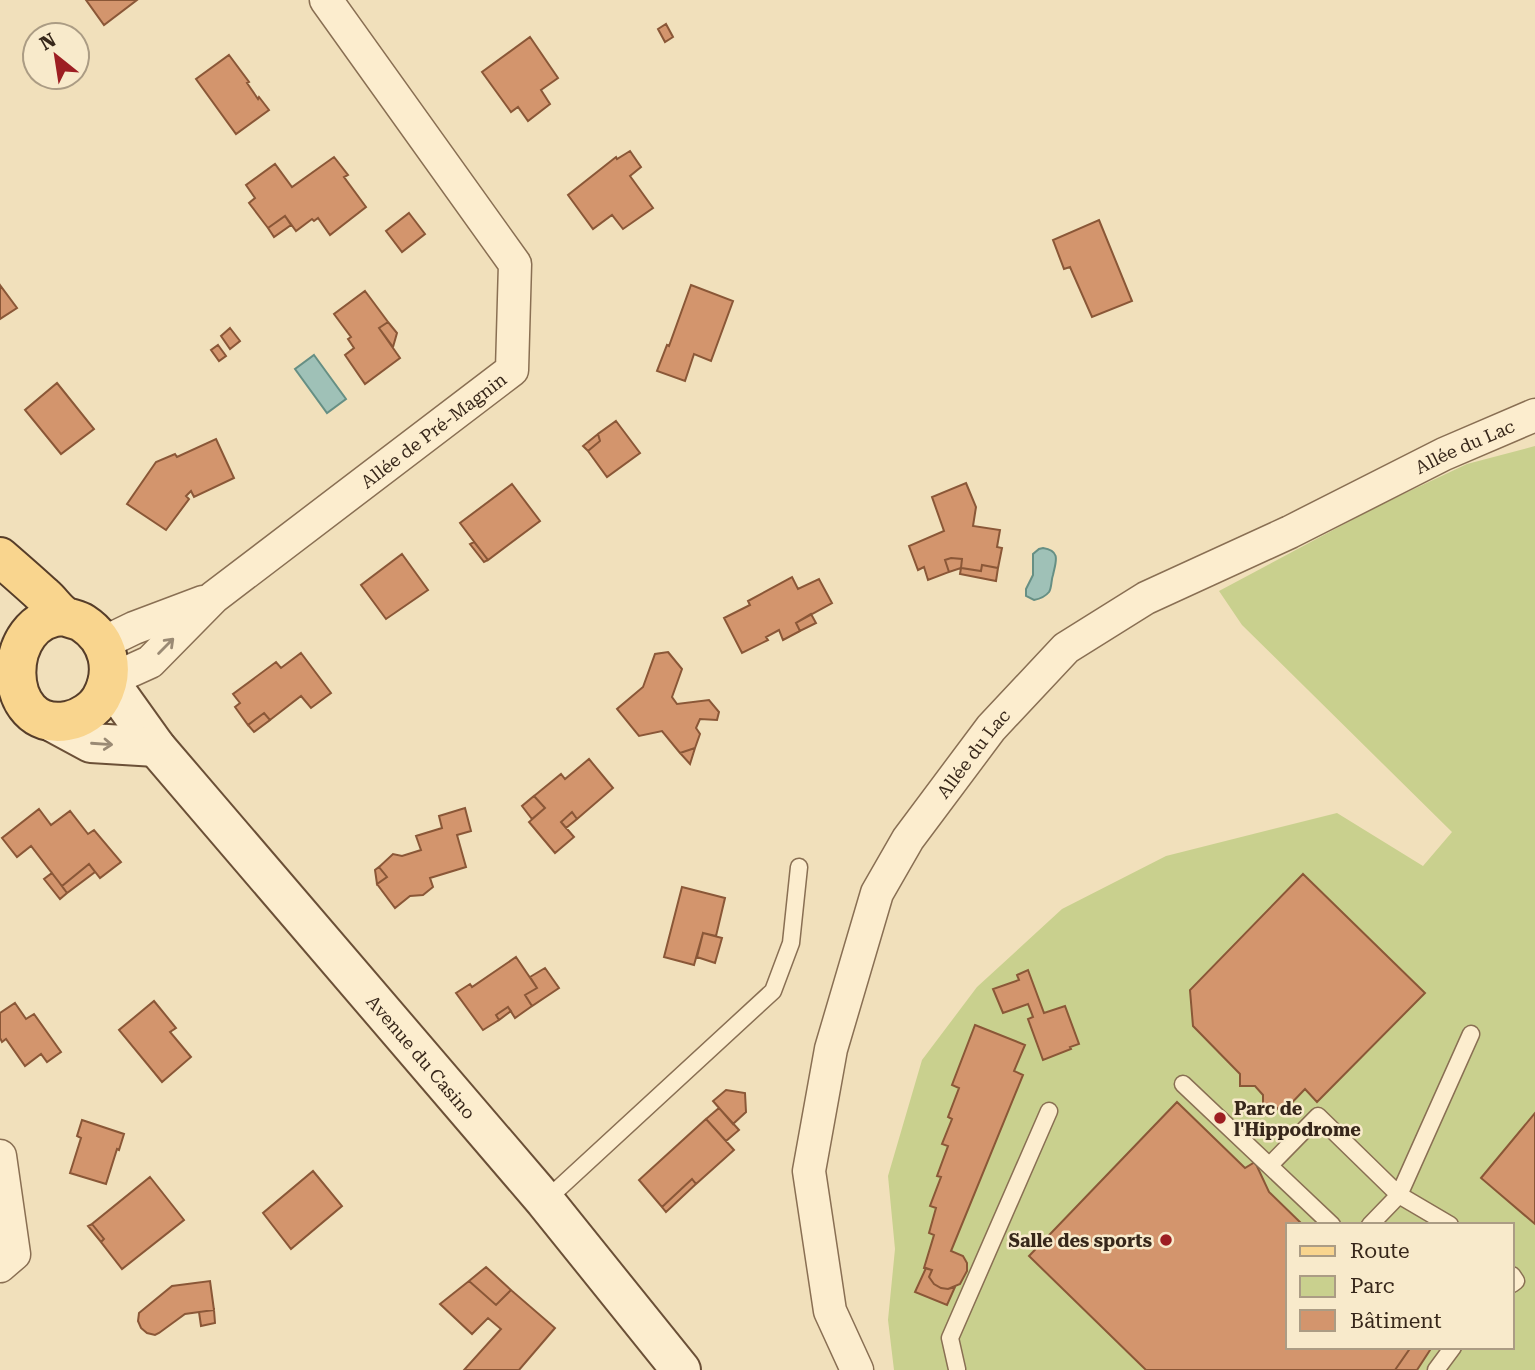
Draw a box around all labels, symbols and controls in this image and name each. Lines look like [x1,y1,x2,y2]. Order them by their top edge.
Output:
north arrow [21,21,91,91]
text: N [36,28,60,55]
street label: Allée de Pré-Magnin [356,368,510,492]
street label: Allée du Lac [1411,415,1517,478]
one-way arrow [157,637,174,654]
street label: Allée du Lac [932,704,1014,802]
one-way arrow [91,738,113,751]
street label: Avenue du Casino [363,991,480,1123]
place label: Parc de l'Hippodrome [1234,1098,1361,1140]
marker: Parc de l'Hippodrome [1212,1110,1228,1126]
legend [1286,1223,1514,1349]
place label: Salle des sports [1009,1230,1152,1251]
marker: Salle des sports [1158,1232,1174,1248]
text: Route [1350,1239,1409,1263]
text: Parc [1350,1274,1395,1298]
text: Bâtiment [1350,1309,1442,1333]

